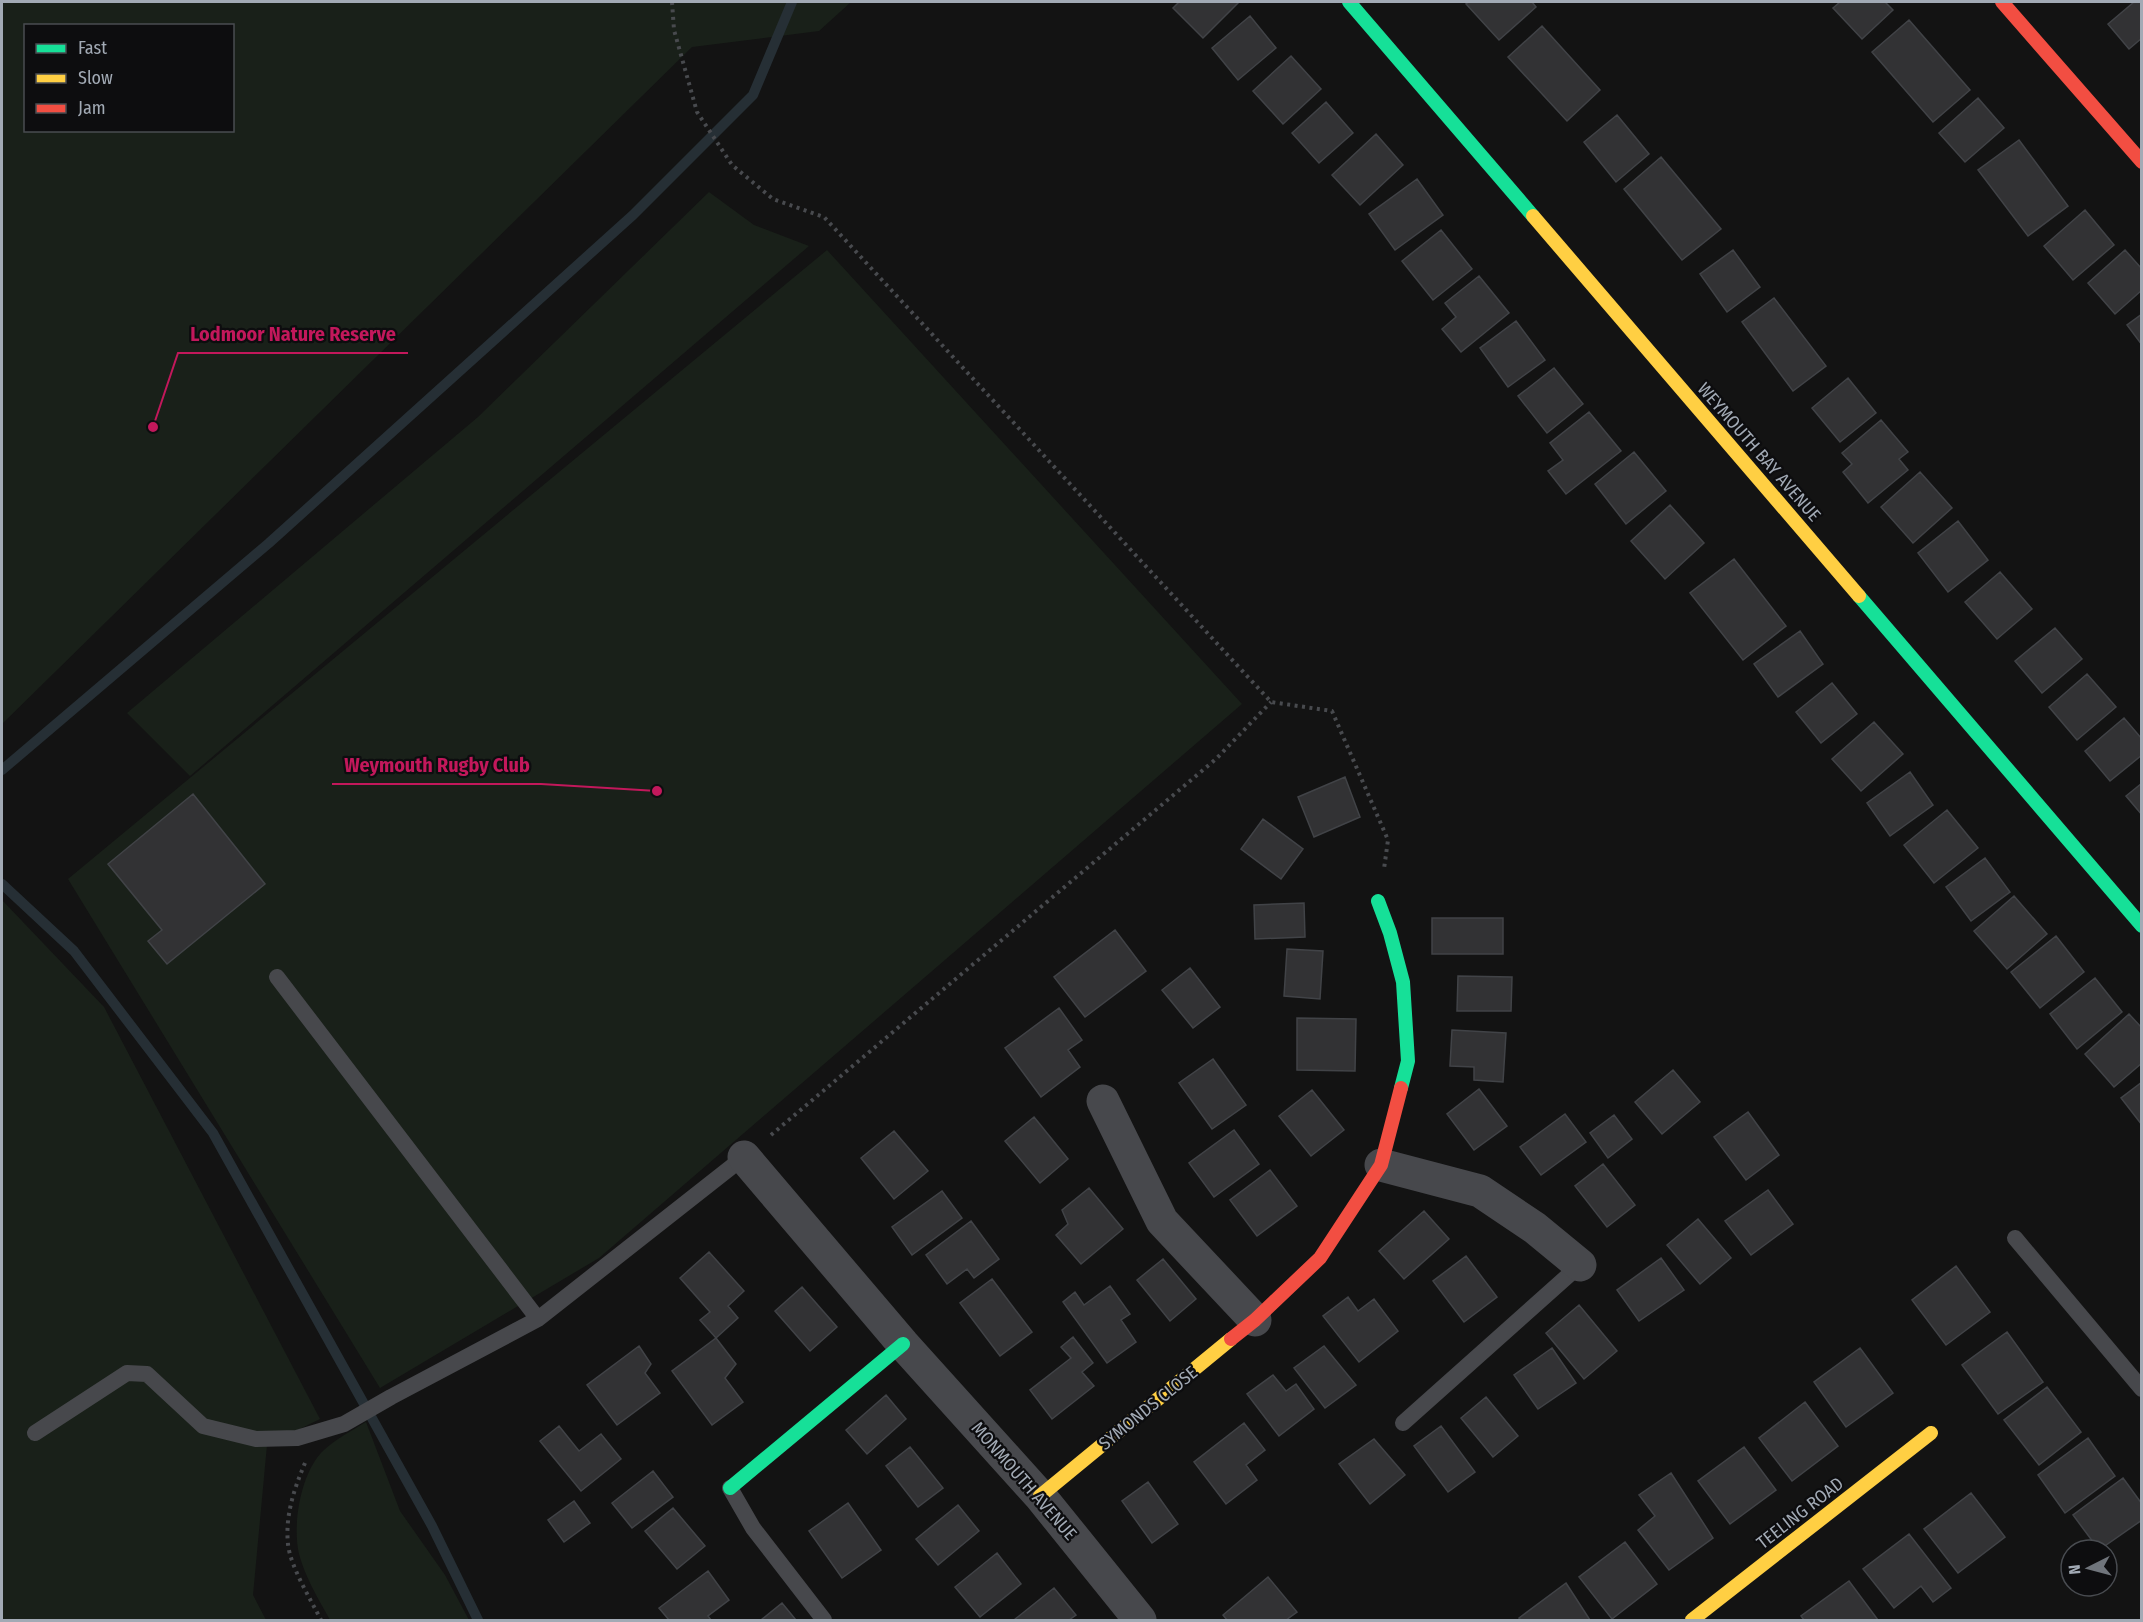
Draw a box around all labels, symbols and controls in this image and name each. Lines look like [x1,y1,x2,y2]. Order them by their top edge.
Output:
legend [24,24,234,132]
text: Fast [78,37,107,59]
text: Slow [78,67,113,89]
text: Jam [78,97,106,119]
callout: Lodmoor Nature Reserve [178,315,408,353]
text: Lodmoor Nature Reserve [190,322,396,346]
street label: WEYMOUTH BAY AVENUE [1693,378,1825,526]
callout: Weymouth Rugby Club [332,746,541,784]
text: Weymouth Rugby Club [344,753,530,777]
street label: SYMONDS CLOSE [1094,1361,1202,1455]
street label: MONMOUTH AVENUE [967,1417,1081,1545]
street label: TEELING ROAD [1752,1472,1848,1554]
north arrow [2059,1538,2119,1598]
text: N [2065,1564,2085,1575]

